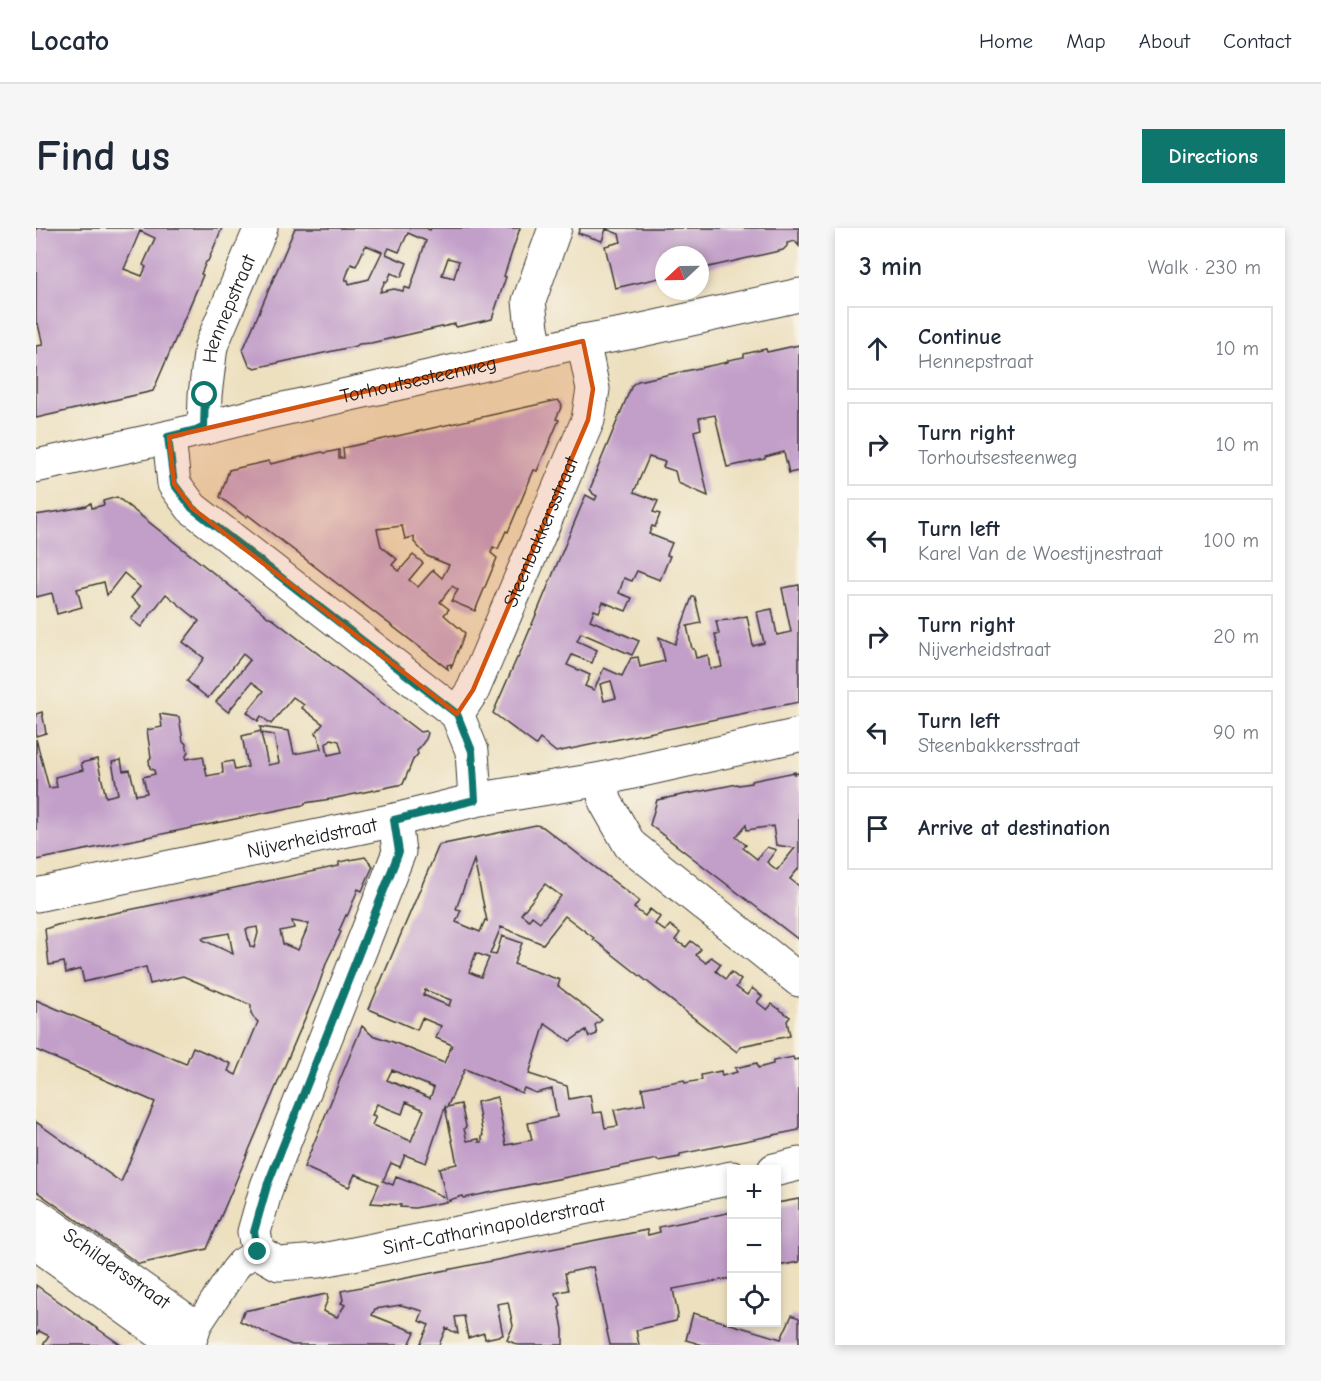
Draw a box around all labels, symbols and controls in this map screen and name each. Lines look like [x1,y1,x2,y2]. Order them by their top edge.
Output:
text: Locato [30,25,109,57]
text: Home [979,29,1033,53]
text: Map [1066,29,1106,53]
text: About [1139,29,1190,53]
text: Contact [1223,29,1291,53]
button: Directions [1142,129,1285,183]
text: Find us [36,132,170,181]
north arrow [655,246,709,300]
street label: Hennepstraat [198,250,261,364]
text: 3 min [859,252,922,282]
text: Walk · 230 m [1148,256,1261,279]
text: Continue [918,324,1001,350]
icon: ahead [861,332,894,365]
text: 10 m [1216,337,1259,360]
text: Hennepstraat [918,350,1033,373]
street label: Torhoutsesteenweg [338,351,499,408]
route start [191,381,217,407]
text: Turn right [918,420,1015,446]
icon: right [861,428,894,461]
text: 10 m [1216,433,1259,456]
text: Torhoutsesteenweg [918,446,1077,469]
street label: Steenbakkersstraat [499,452,584,611]
text: Turn left [918,516,1000,542]
icon: left [861,524,894,557]
text: 100 m [1204,529,1259,552]
text: Karel Van de Woestijnestraat [918,542,1163,565]
text: Turn right [918,612,1015,638]
icon: right [861,620,894,653]
text: 20 m [1213,625,1259,648]
text: Nijverheidstraat [918,638,1050,661]
text: Turn left [918,708,1000,734]
icon: left [861,716,894,749]
text: 90 m [1213,721,1259,744]
text: Steenbakkersstraat [918,734,1079,757]
icon: arrive [861,812,894,845]
street label: Nijverheidstraat [245,813,381,863]
text: Arrive at destination [918,815,1110,841]
map controls [727,1165,781,1327]
button: + [727,1165,781,1219]
street label: Sint-Catharinapolderstraat [381,1193,608,1260]
button: − [727,1219,781,1273]
street label: Schildersstraat [59,1223,176,1315]
route end [244,1238,270,1264]
button: locate [727,1273,781,1327]

